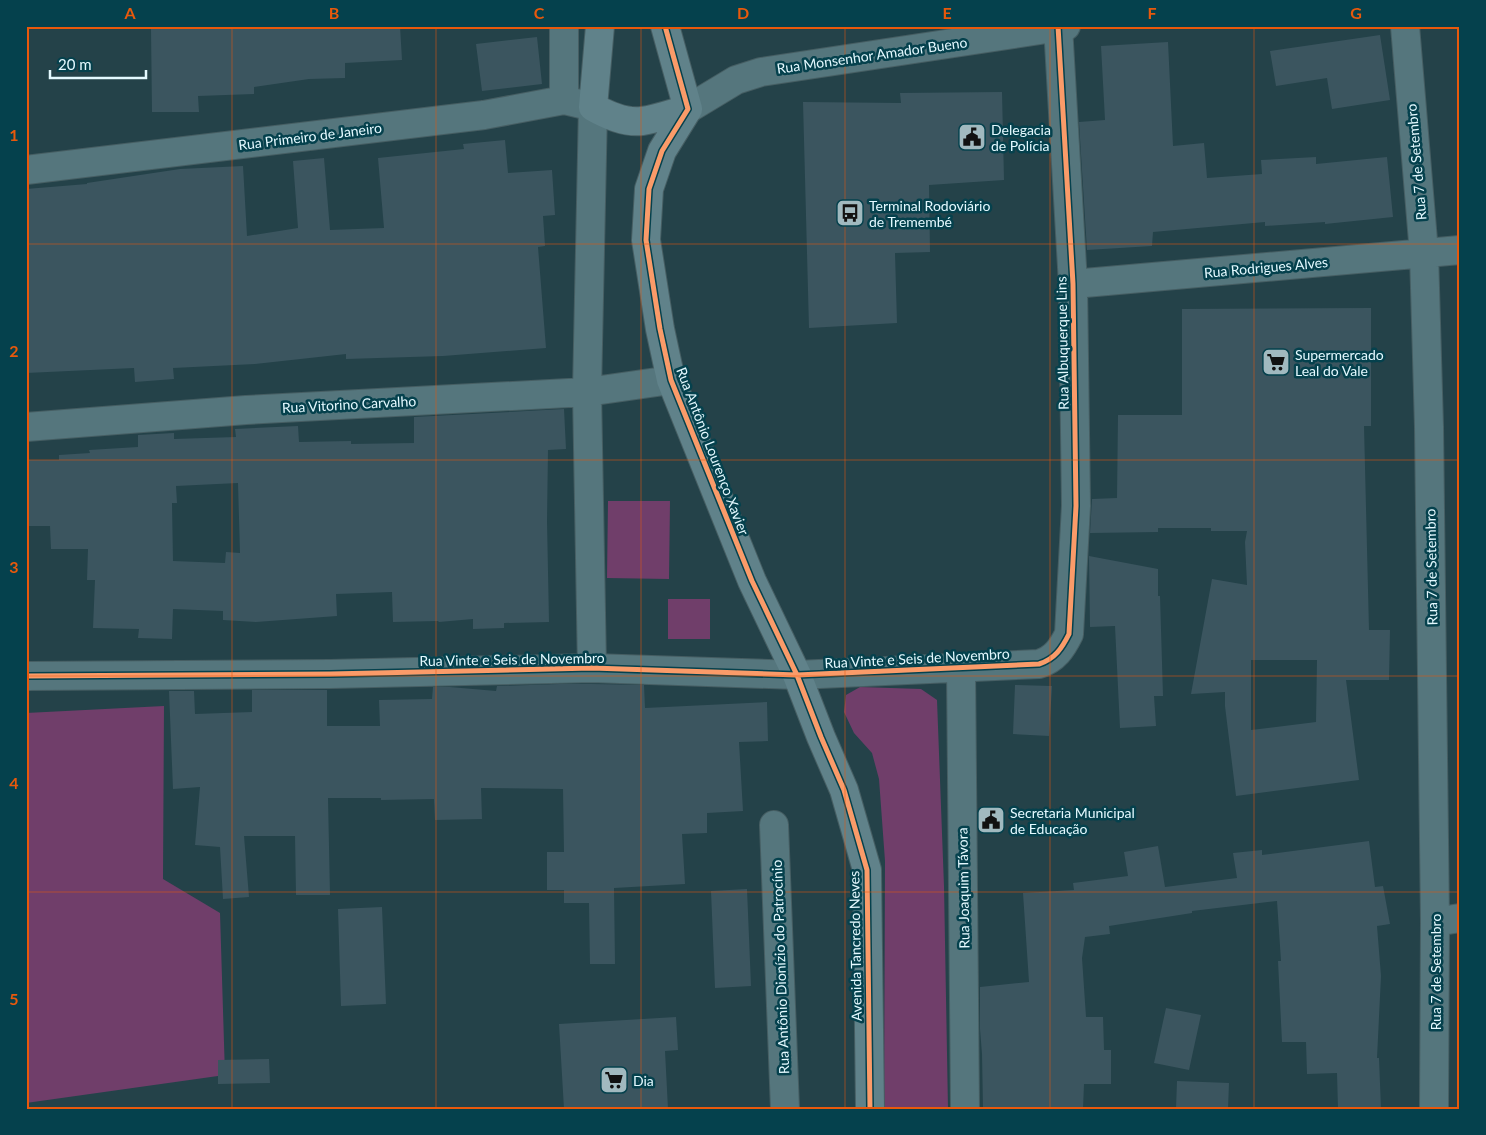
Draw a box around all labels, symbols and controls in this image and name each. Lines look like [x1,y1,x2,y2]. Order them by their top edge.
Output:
text: A [123,3,136,22]
text: B [329,3,339,22]
text: C [534,3,545,22]
text: D [737,3,749,22]
text: E [942,3,952,22]
text: F [1147,3,1157,22]
text: G [1350,3,1362,22]
street label: Rua Monsenhor Amador Bueno [776,33,968,77]
scale bar [50,48,146,80]
text: 20 m [58,55,92,73]
street label: Rua 7 de Setembro [1402,103,1430,221]
street label: Rua Primeiro de Janeiro [237,119,383,153]
place label: Delegacia de Polícia [991,121,1051,154]
public building icon: Delegacia de Polícia [957,122,987,152]
text: 1 [9,125,19,144]
place label: Terminal Rodoviário de Tremembé [869,197,990,230]
bus stop icon: Terminal Rodoviário de Tremembé [835,198,865,228]
street label: Rua Rodrigues Alves [1203,253,1329,281]
street label: Rua Albuquerque Lins [1052,276,1072,410]
text: 2 [9,341,19,360]
place label: Supermercado Leal do Vale [1295,346,1384,379]
supermarket icon: Supermercado Leal do Vale [1261,347,1291,377]
street label: Rua Antônio Lourenço Xavier [673,365,753,537]
street label: Rua Vitorino Carvalho [281,392,417,416]
street label: Rua 7 de Setembro [1421,508,1441,626]
text: 3 [9,557,19,576]
street label: Rua Vinte e Seis de Novembro [824,645,1010,671]
street label: Rua Vinte e Seis de Novembro [419,649,605,669]
text: 4 [9,773,19,792]
place label: Secretaria Municipal de Educação [1010,804,1135,837]
public building icon: Secretaria Municipal de Educação [976,805,1006,835]
street label: Rua Joaquim Távora [953,827,973,949]
street label: Rua Antônio Dionízio do Patrocínio [768,859,792,1075]
street label: Avenida Tancredo Neves [845,871,865,1021]
street label: Rua 7 de Setembro [1427,914,1444,1030]
text: 5 [9,989,19,1008]
supermarket icon: Dia [599,1065,629,1095]
place label: Dia [633,1072,654,1089]

